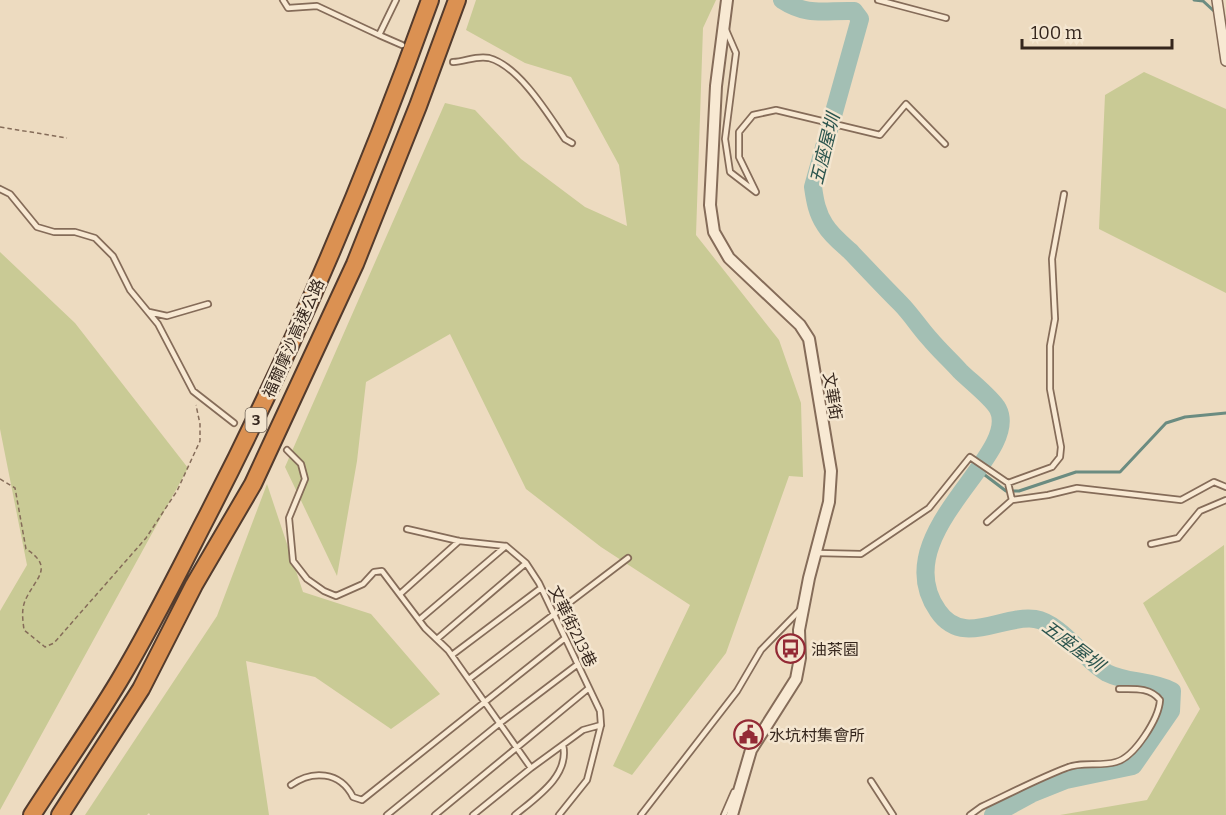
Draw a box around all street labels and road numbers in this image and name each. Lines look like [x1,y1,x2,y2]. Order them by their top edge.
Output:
street label: 福爾摩沙高速公路 [259,276,328,401]
street label: 文華街 [819,371,846,421]
road number: 3 [246,408,266,432]
street label: 文華街213巷 [545,582,600,670]

